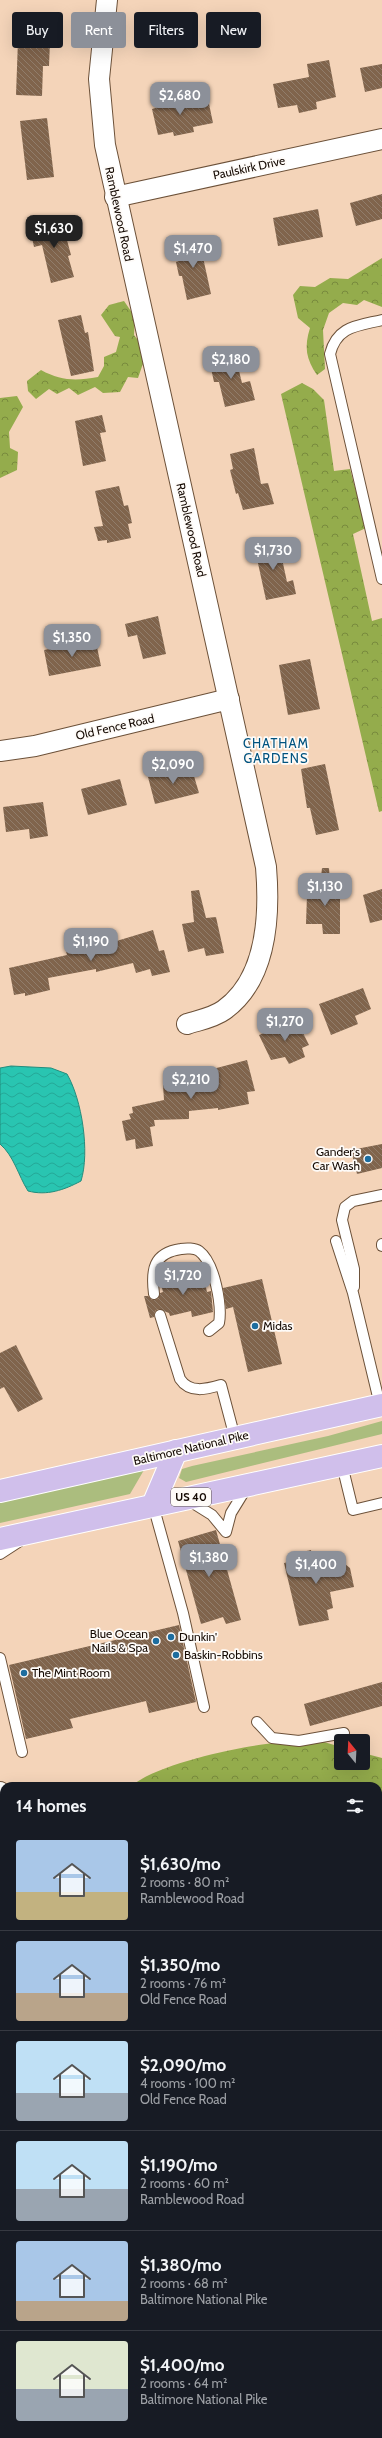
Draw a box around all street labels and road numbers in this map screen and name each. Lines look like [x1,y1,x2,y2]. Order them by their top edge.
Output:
street label: Paulskirk Drive [212,153,286,182]
street label: Ramblewood Road [102,165,137,263]
street label: Ramblewood Road [173,481,210,578]
street label: Old Fence Road [74,710,156,743]
street label: Baltimore National Pike [132,1427,250,1468]
road number: US 40 [171,1488,211,1506]

